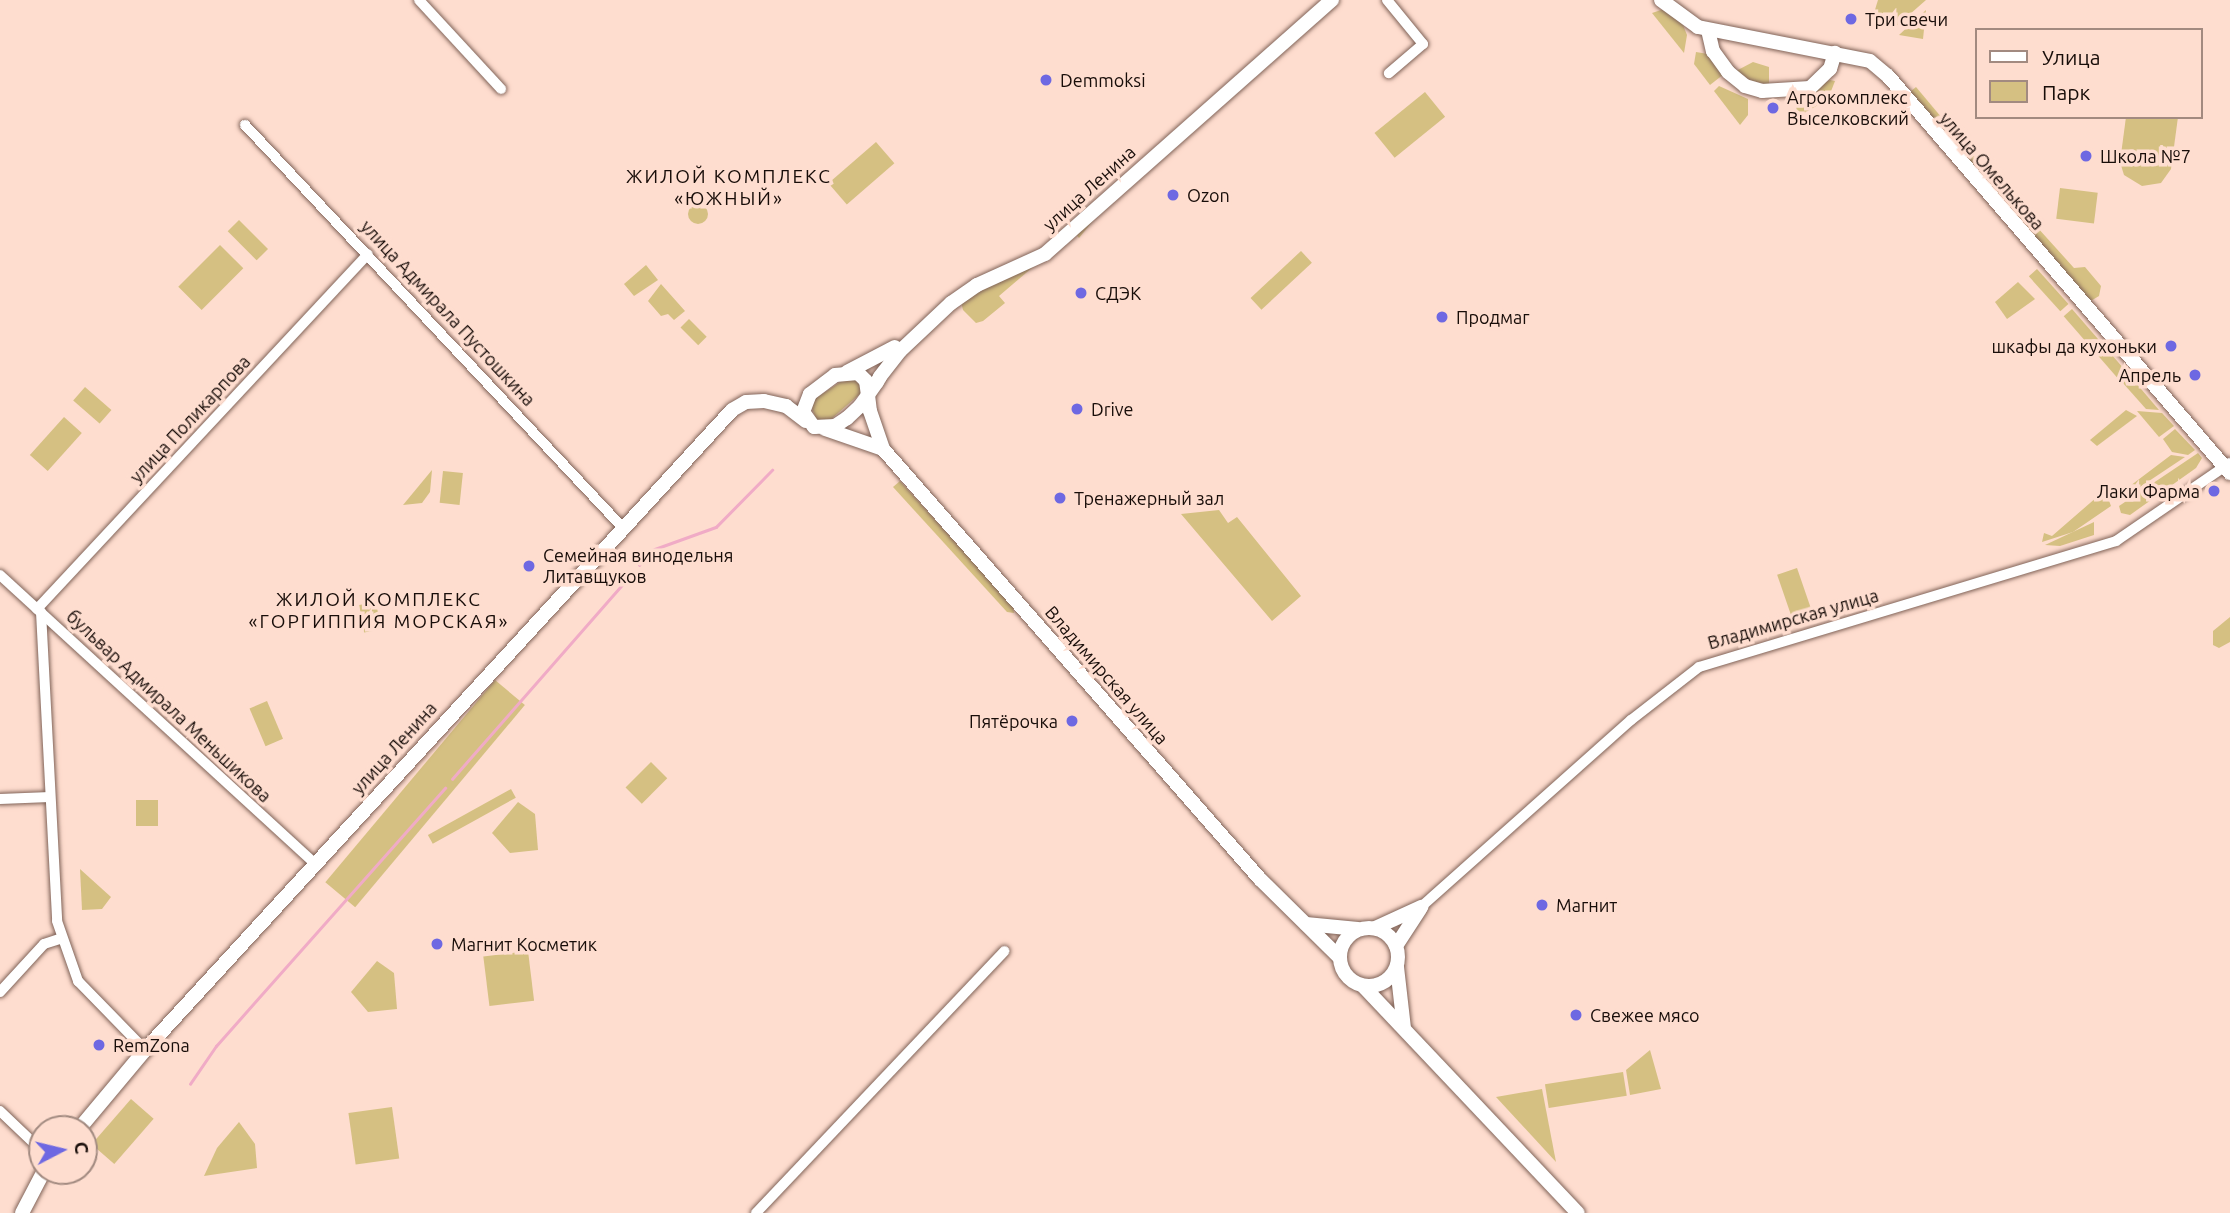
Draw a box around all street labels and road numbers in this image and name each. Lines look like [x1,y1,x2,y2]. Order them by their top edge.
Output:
street label: улица Омелькова [1935,108,2049,234]
street label: улица Ленина [1038,141,1140,235]
street label: улица Адмирала Пустошкина [356,216,540,410]
street label: улица Поликарпова [125,351,255,487]
street label: Владимирская улица [1705,584,1881,654]
street label: Владимирская улица [1041,601,1173,749]
street label: бульвар Адмирала Меньшикова [62,605,276,807]
street label: улица Ленина [347,697,441,799]

